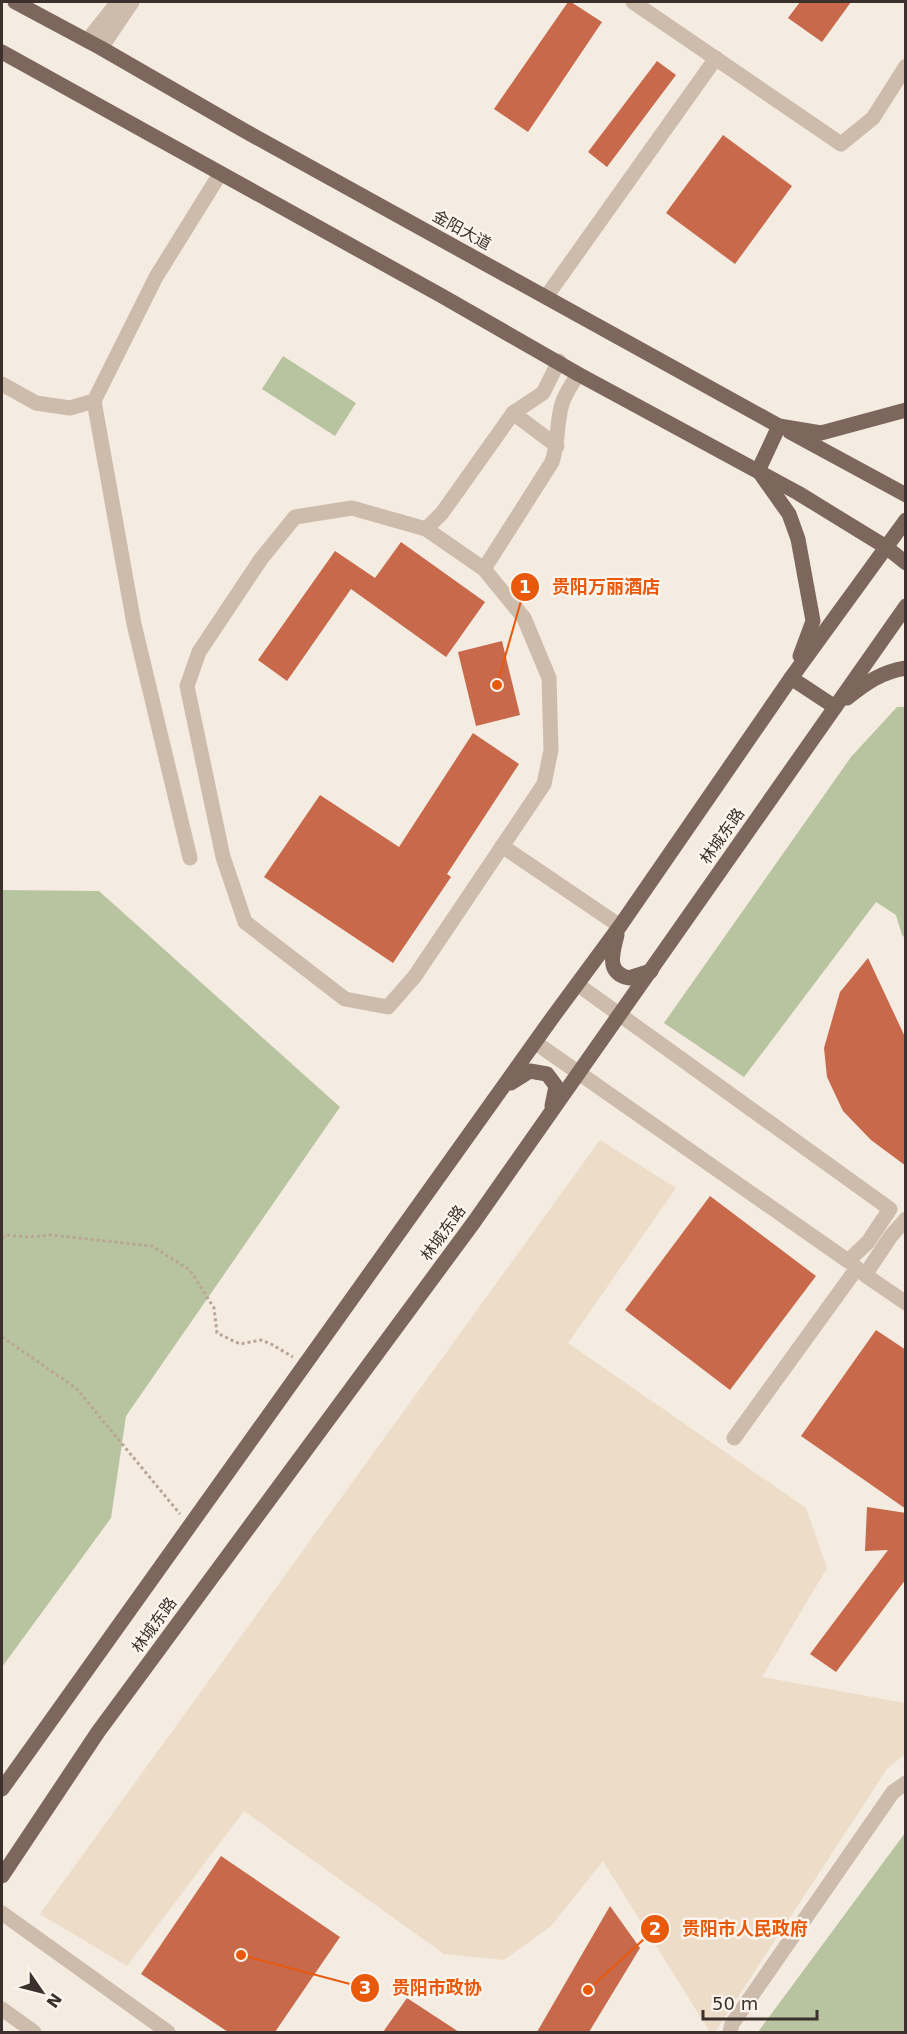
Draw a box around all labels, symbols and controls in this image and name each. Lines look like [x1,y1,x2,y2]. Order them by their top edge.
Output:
street label: 金阳大道 [429,206,495,254]
callout: 贵阳万丽酒店 [510,569,672,605]
text: 1 [519,576,531,597]
text: 贵阳万丽酒店 [552,576,660,597]
street label: 林城东路 [696,804,748,868]
street label: 林城东路 [417,1202,469,1264]
street label: 林城东路 [128,1594,180,1656]
callout: 贵阳市人民政府 [640,1911,820,1947]
text: 2 [649,1918,661,1939]
text: 贵阳市人民政府 [682,1918,808,1939]
north arrow [12,1962,72,2022]
callout: 贵阳市政协 [350,1970,494,2006]
text: 3 [359,1977,371,1998]
text: 贵阳市政协 [392,1977,482,1998]
scale bar [703,1983,817,2021]
text: N [42,1989,65,2011]
text: 50 m [712,1993,758,2014]

